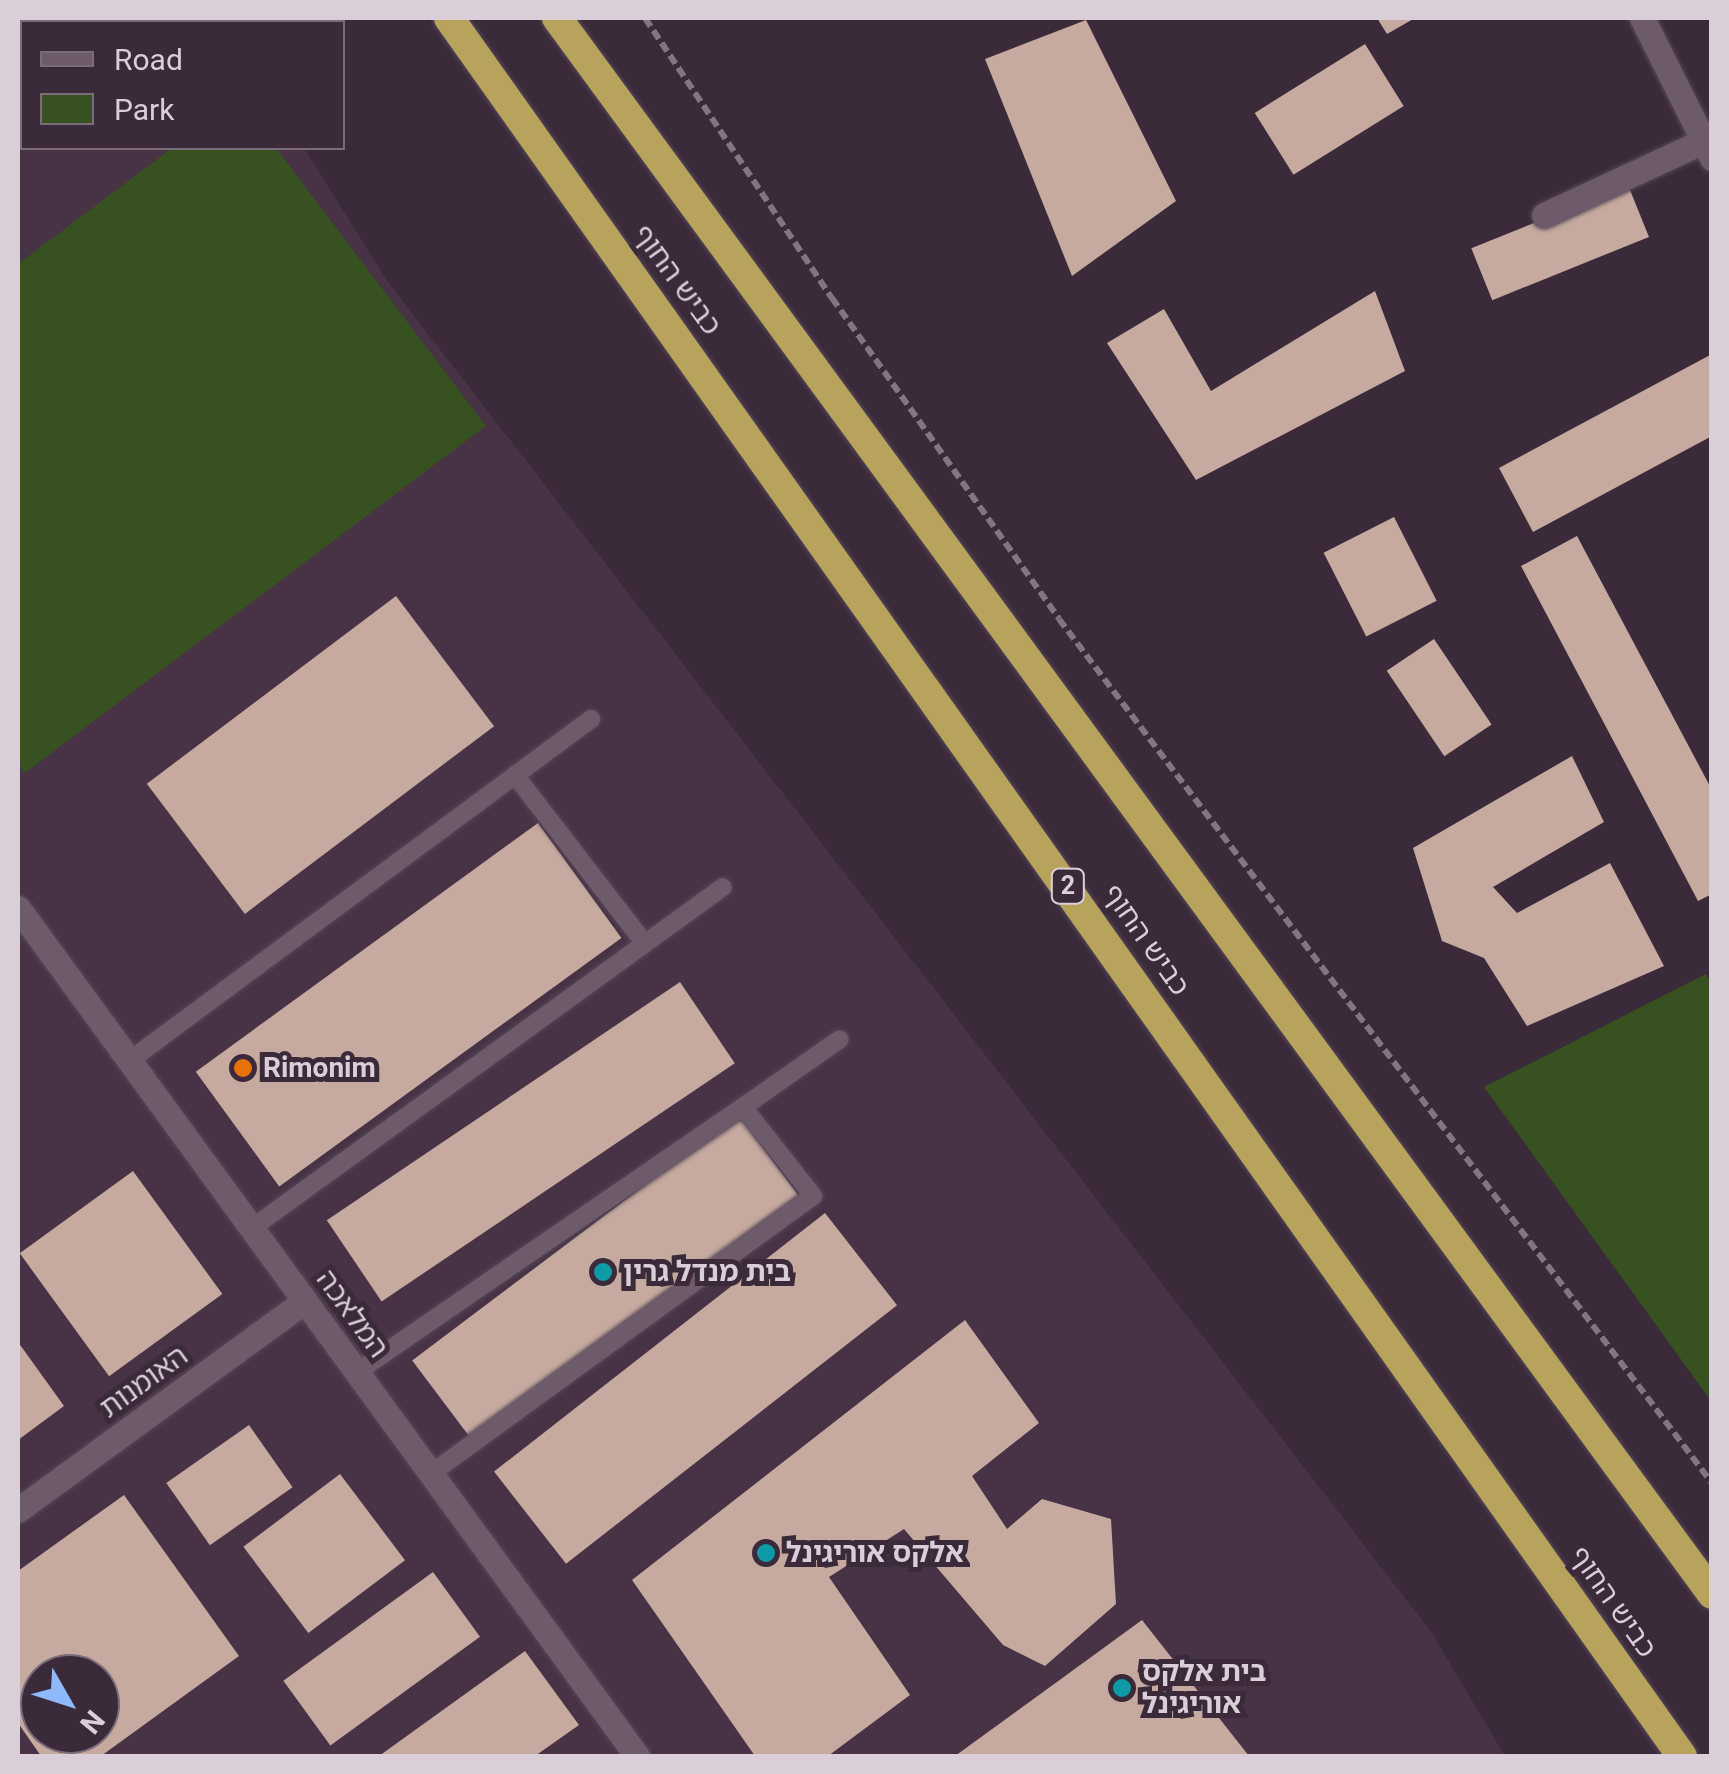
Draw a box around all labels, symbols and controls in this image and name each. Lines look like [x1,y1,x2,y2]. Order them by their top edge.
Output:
legend [20,20,345,150]
text: Road [114,42,183,77]
text: Park [114,92,174,127]
street label: כביש החוף [626,218,728,342]
road number: 2 [1050,866,1086,906]
street label: כביש החוף [1096,878,1196,1002]
place label: Rimonim [263,1051,376,1085]
marker: Rimonim [232,1057,254,1079]
place label: בית מנדל גרין [623,1255,791,1289]
marker: בית מנדל גרין [592,1261,614,1283]
street label: המלאכה [309,1264,395,1364]
street label: האומנות [94,1339,194,1425]
place label: אלקס אוריגינל [786,1536,964,1570]
street label: כביש החוף [1563,1540,1663,1664]
marker: אלקס אוריגינל [755,1542,777,1564]
north arrow [20,1654,120,1754]
place label: בית אלקס אוריגינל [1142,1655,1266,1721]
marker: בית אלקס אוריגינל [1111,1677,1133,1699]
text: N [73,1704,111,1740]

